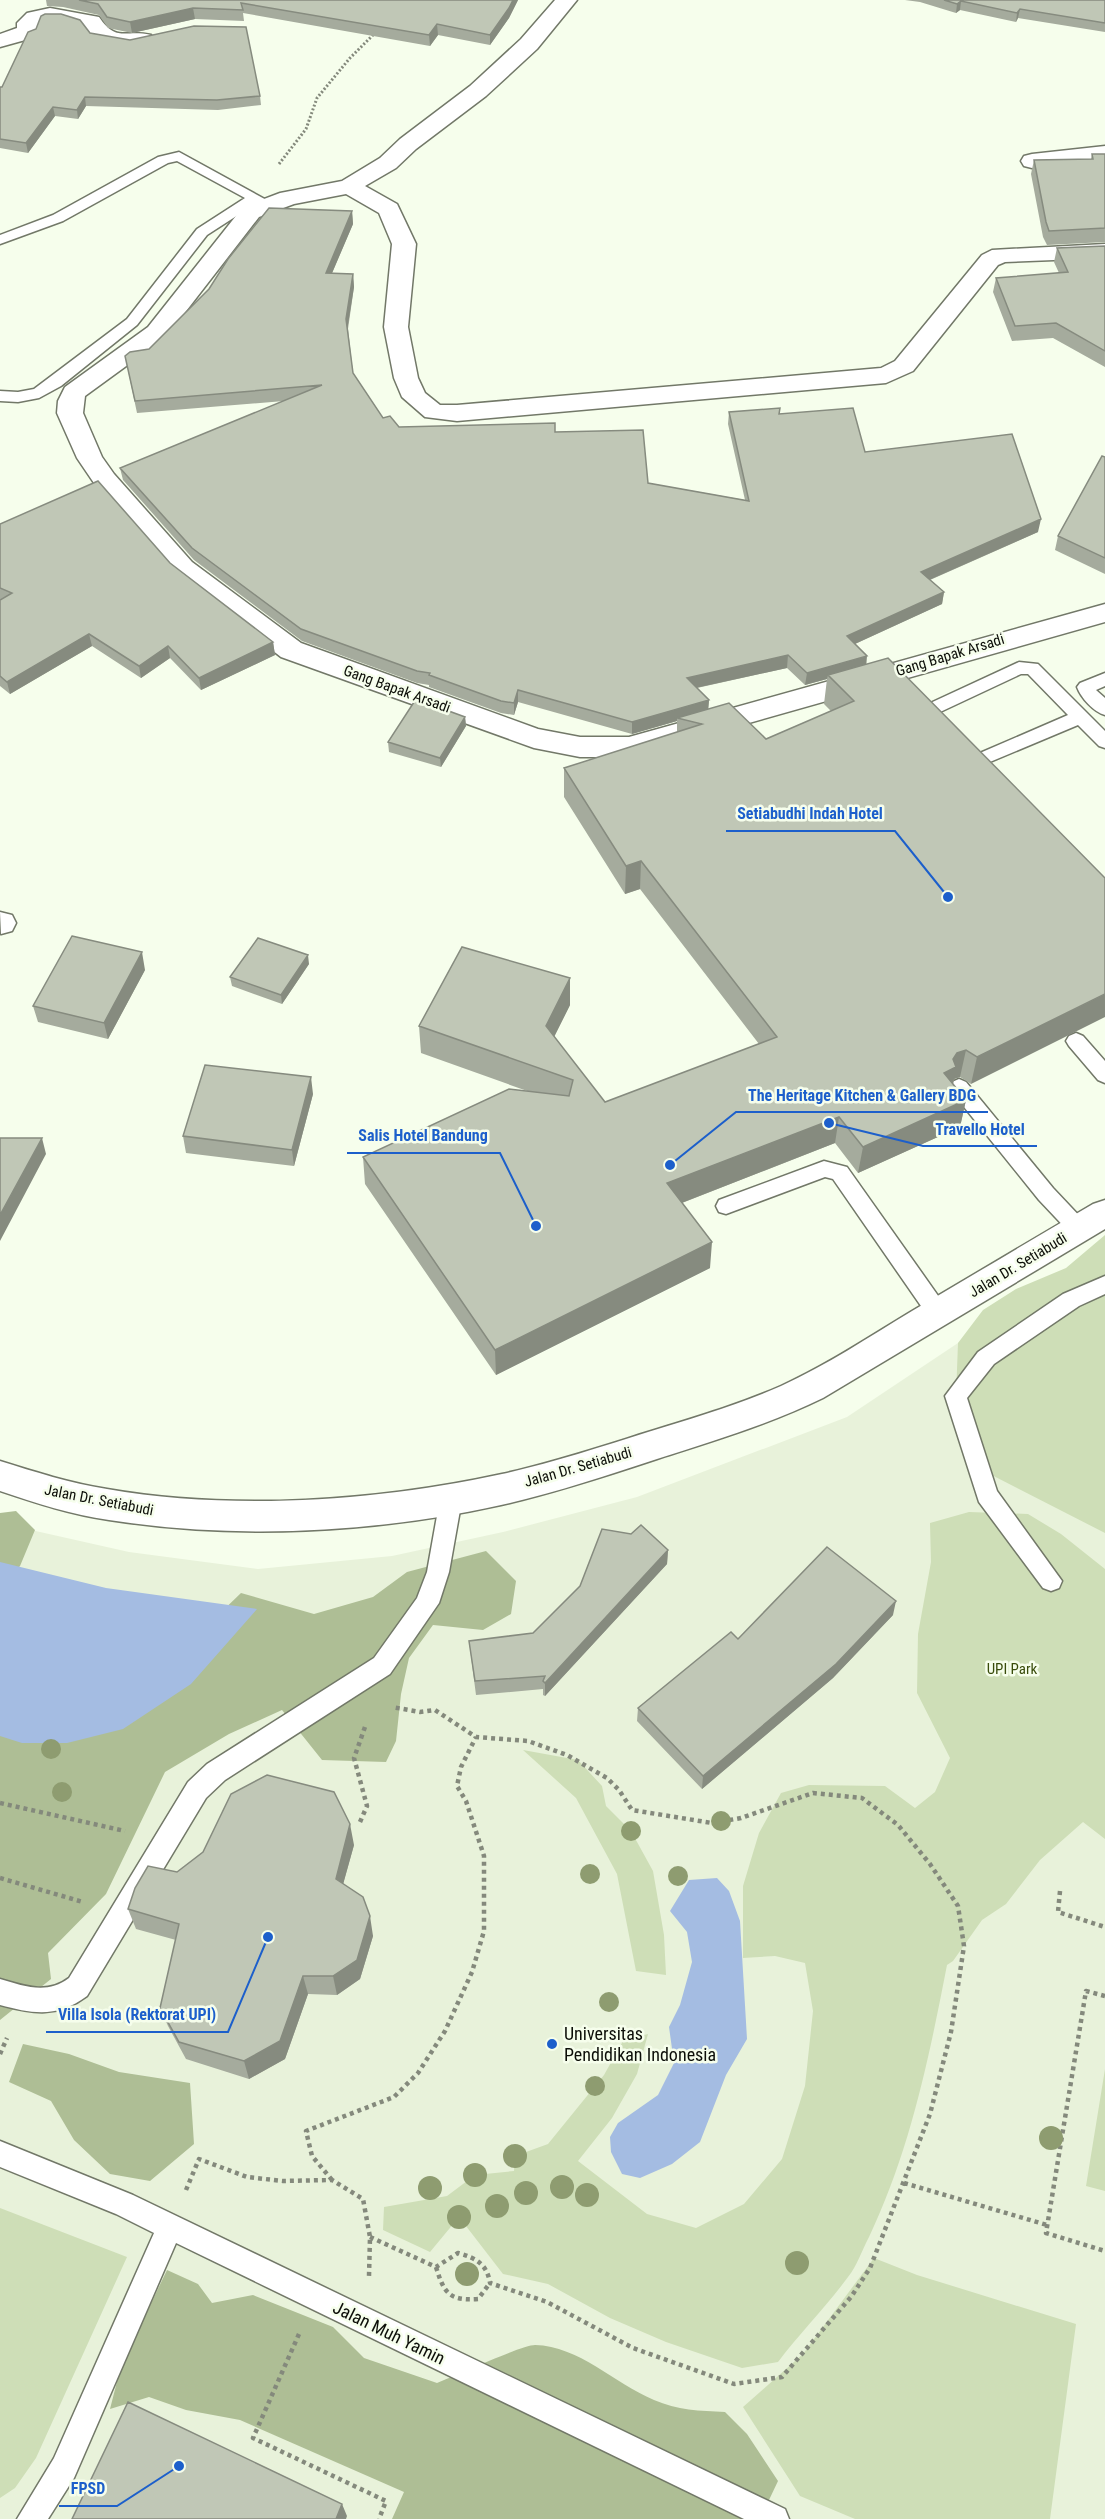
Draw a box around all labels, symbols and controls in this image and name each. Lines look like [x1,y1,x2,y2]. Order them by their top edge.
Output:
street label: Gang Bapak Arsadi [894,630,1006,680]
street label: Gang Bapak Arsadi [341,661,453,717]
callout: Setiabudhi Indah Hotel [726,797,895,831]
text: Setiabudhi Indah Hotel [737,804,883,823]
callout: The Heritage Kitchen & Gallery BDG [736,1078,988,1112]
text: The Heritage Kitchen & Gallery BDG [748,1086,976,1105]
callout: Travello Hotel [923,1112,1037,1146]
callout: Salis Hotel Bandung [347,1119,500,1153]
text: Travello Hotel [935,1120,1025,1139]
text: Salis Hotel Bandung [358,1126,488,1145]
street label: Jalan Dr. Setiabudi [966,1229,1070,1301]
street label: Jalan Dr. Setiabudi [522,1443,634,1491]
street label: Jalan Dr. Setiabudi [43,1481,155,1519]
park label: UPI Park [987,1660,1038,1678]
callout: Villa Isola (Rektorat UPI) [46,1998,228,2032]
text: Villa Isola (Rektorat UPI) [58,2005,216,2024]
place label: Universitas Pendidikan Indonesia [564,2023,716,2065]
marker: Universitas Pendidikan Indonesia [545,2037,559,2051]
street label: Jalan Muh Yamin [330,2296,449,2369]
callout: FPSD [59,2472,117,2506]
text: FPSD [71,2479,105,2498]

